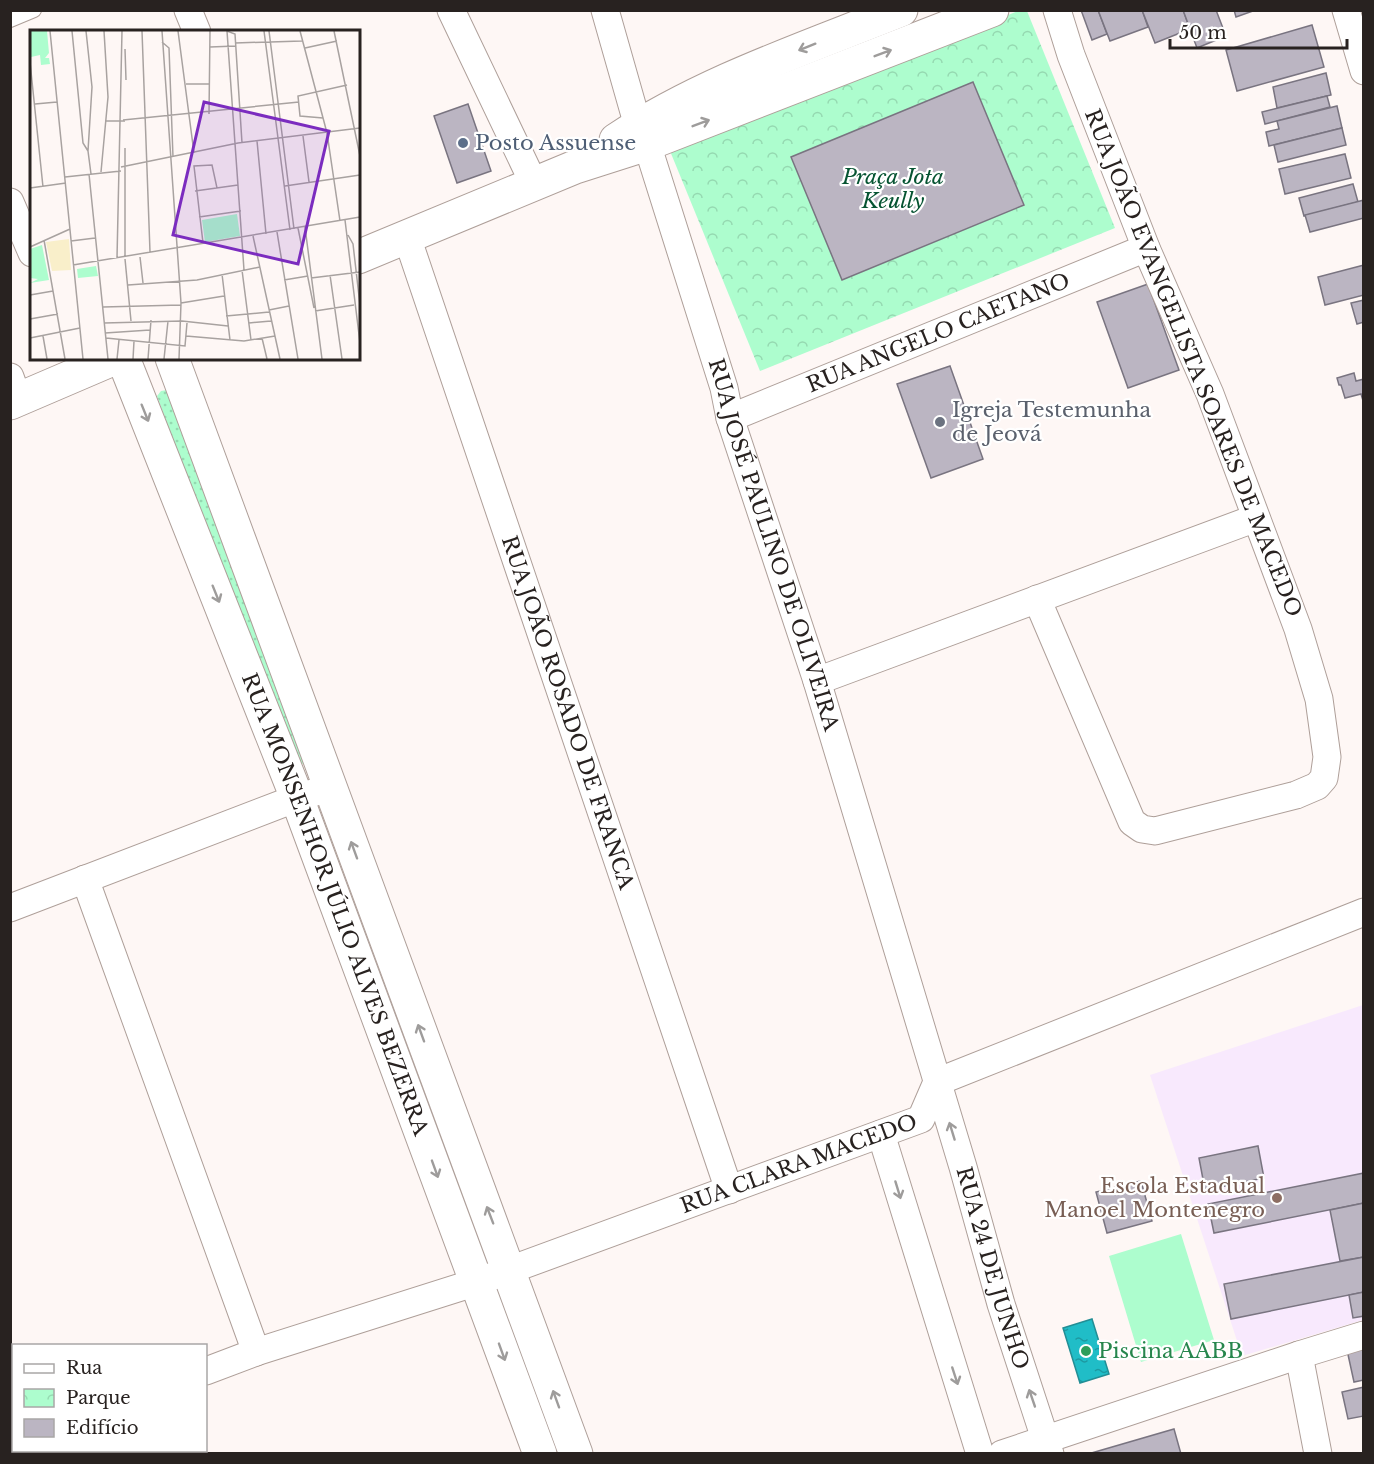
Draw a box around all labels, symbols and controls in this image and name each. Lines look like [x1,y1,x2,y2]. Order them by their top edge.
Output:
scale bar [1170,12,1347,50]
text: 50 m [1179,22,1227,44]
inset map [30,30,360,360]
one-way arrow [798,43,817,54]
one-way arrow [873,47,892,58]
street label: RUA JOÃO EVANGELISTA SOARES DE MACEDO [1079,105,1307,621]
one-way arrow [691,116,710,127]
place label: Posto Assuense [475,130,636,156]
marker: Posto Assuense [456,136,470,150]
park label: Praça Jota Keully [841,164,944,214]
street label: RUA ANGELO CAETANO [803,268,1074,398]
street label: RUA JOSÉ PAULINO DE OLIVEIRA [703,355,844,735]
place label: Igreja Testemunha de Jeová [952,397,1152,447]
one-way arrow [140,403,151,422]
marker: Igreja Testemunha de Jeová [933,415,947,429]
street label: RUA JOÃO ROSADO DE FRANCA [496,532,640,894]
one-way arrow [211,584,222,603]
street label: RUA MONSENHOR JÚLIO ALVES BEZERRA [236,669,434,1140]
one-way arrow [347,841,358,860]
one-way arrow [415,1024,426,1043]
street label: RUA CLARA MACEDO [677,1109,921,1219]
one-way arrow [946,1122,957,1141]
one-way arrow [430,1159,441,1178]
street label: RUA 24 DE JUNHO [951,1164,1035,1373]
place label: Escola Estadual Manoel Montenegro [1044,1173,1265,1223]
one-way arrow [893,1180,904,1199]
marker: Escola Estadual Manoel Montenegro [1270,1191,1284,1205]
one-way arrow [483,1207,494,1225]
place label: Piscina AABB [1098,1338,1243,1364]
one-way arrow [498,1342,509,1361]
legend [12,1344,207,1452]
marker: Piscina AABB [1079,1344,1093,1358]
text: Rua [66,1357,102,1379]
one-way arrow [950,1366,961,1385]
text: Parque [66,1387,131,1409]
one-way arrow [1026,1389,1037,1408]
one-way arrow [550,1390,561,1408]
text: Edifício [66,1417,139,1439]

